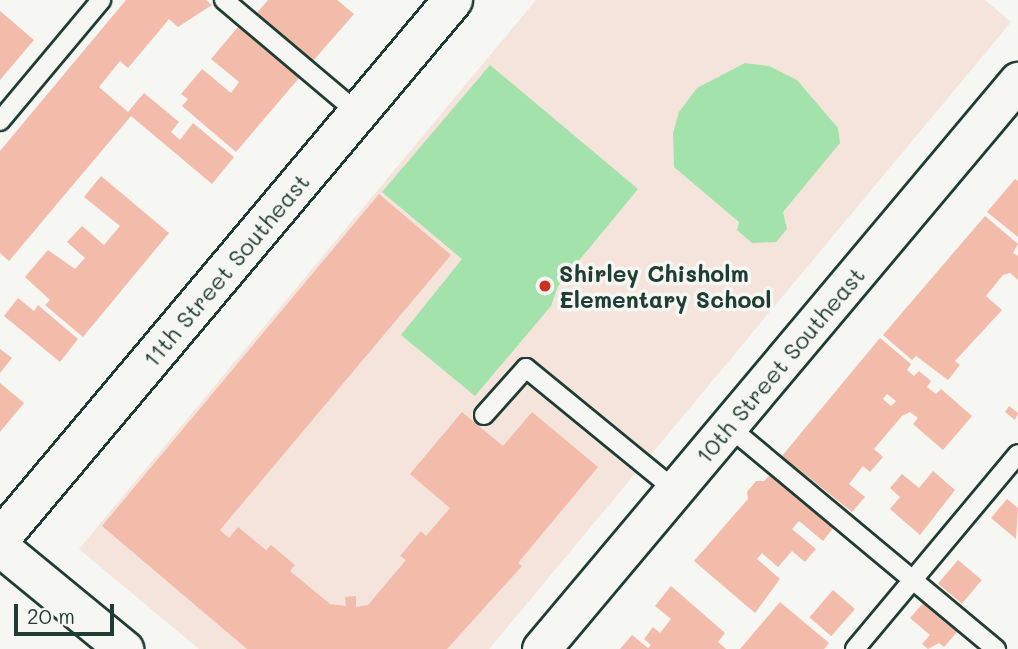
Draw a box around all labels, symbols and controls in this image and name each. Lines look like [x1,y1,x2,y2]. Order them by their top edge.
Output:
street label: 11th Street Southeast [137,168,315,372]
place label: Shirley Chisholm Elementary School [559,259,772,313]
street label: 10th Street Southeast [690,261,870,469]
marker: Shirley Chisholm Elementary School [537,278,553,294]
scale bar [18,590,117,634]
text: 20 m [27,602,75,629]

